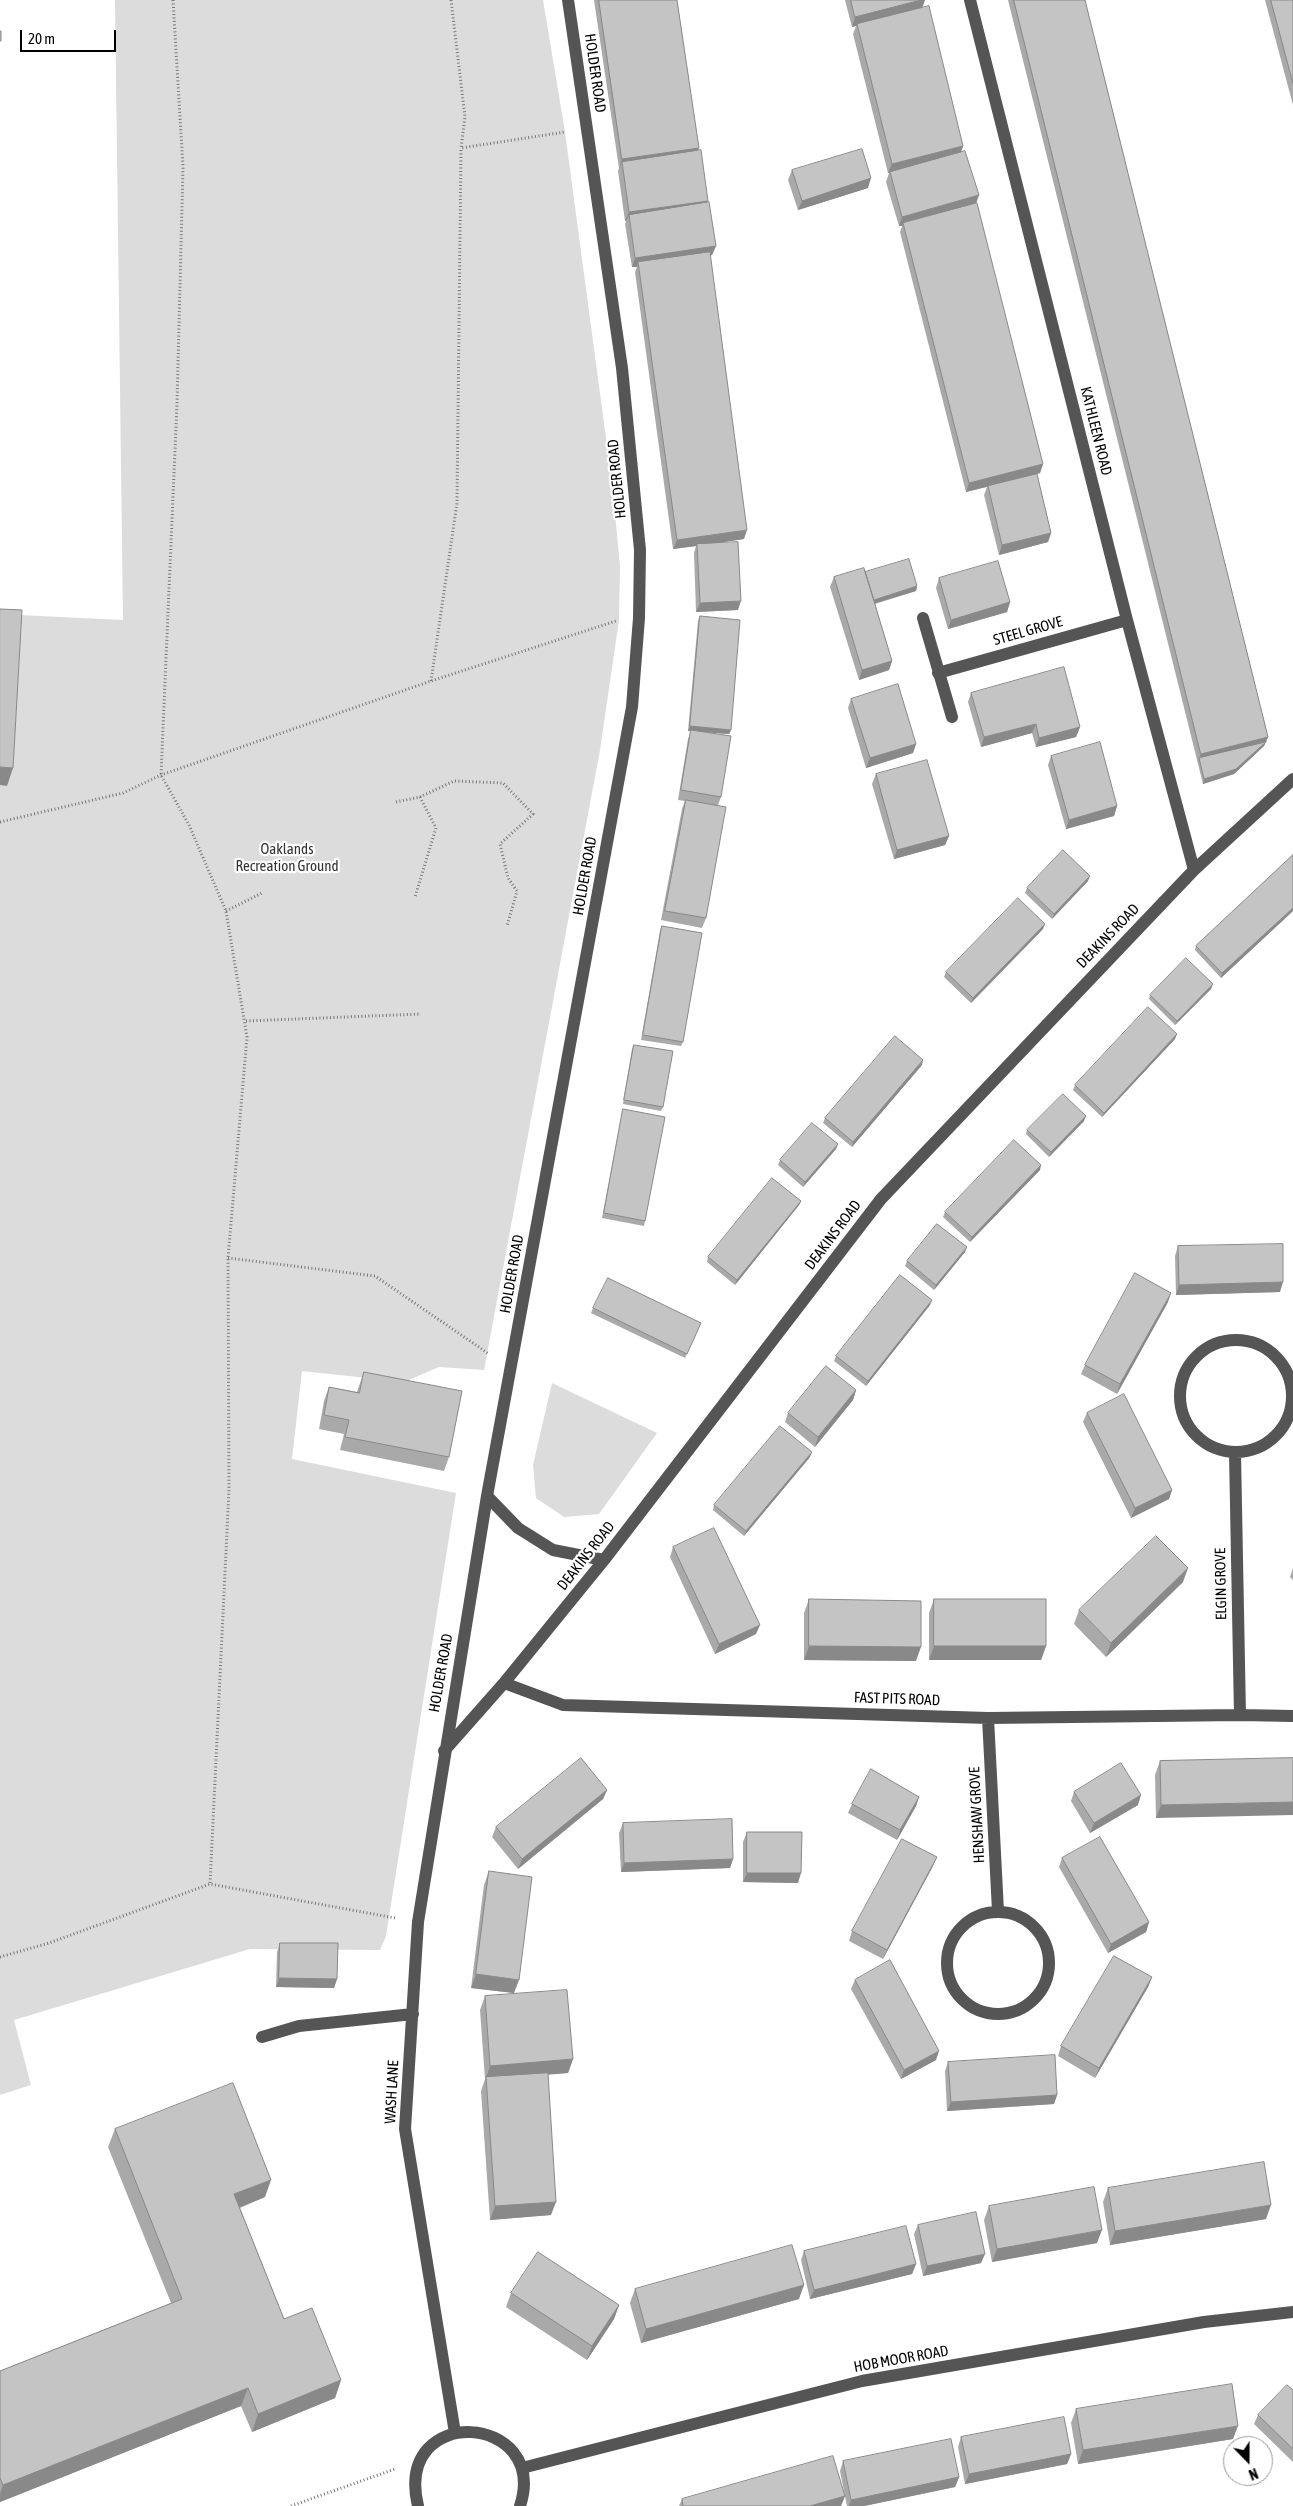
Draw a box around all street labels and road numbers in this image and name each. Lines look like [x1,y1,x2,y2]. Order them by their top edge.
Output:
street label: HOLDER ROAD [581,32,609,114]
street label: KATHLEEN ROAD [1076,385,1116,477]
street label: HOLDER ROAD [604,439,630,519]
street label: STEEL GROVE [991,613,1065,649]
street label: HOLDER ROAD [569,835,601,917]
street label: DEAKINS ROAD [1073,900,1143,972]
street label: DEAKINS ROAD [801,1197,865,1273]
street label: HOLDER ROAD [496,1233,528,1315]
street label: DEAKINS ROAD [554,1518,618,1594]
street label: ELGIN GROVE [1211,1548,1231,1620]
street label: HOLDER ROAD [425,1632,457,1714]
street label: FAST PITS ROAD [854,1689,940,1709]
street label: HENSHAW GROVE [965,1766,989,1864]
street label: WASH LANE [381,2060,403,2124]
street label: HOB MOOR ROAD [852,2342,950,2376]

